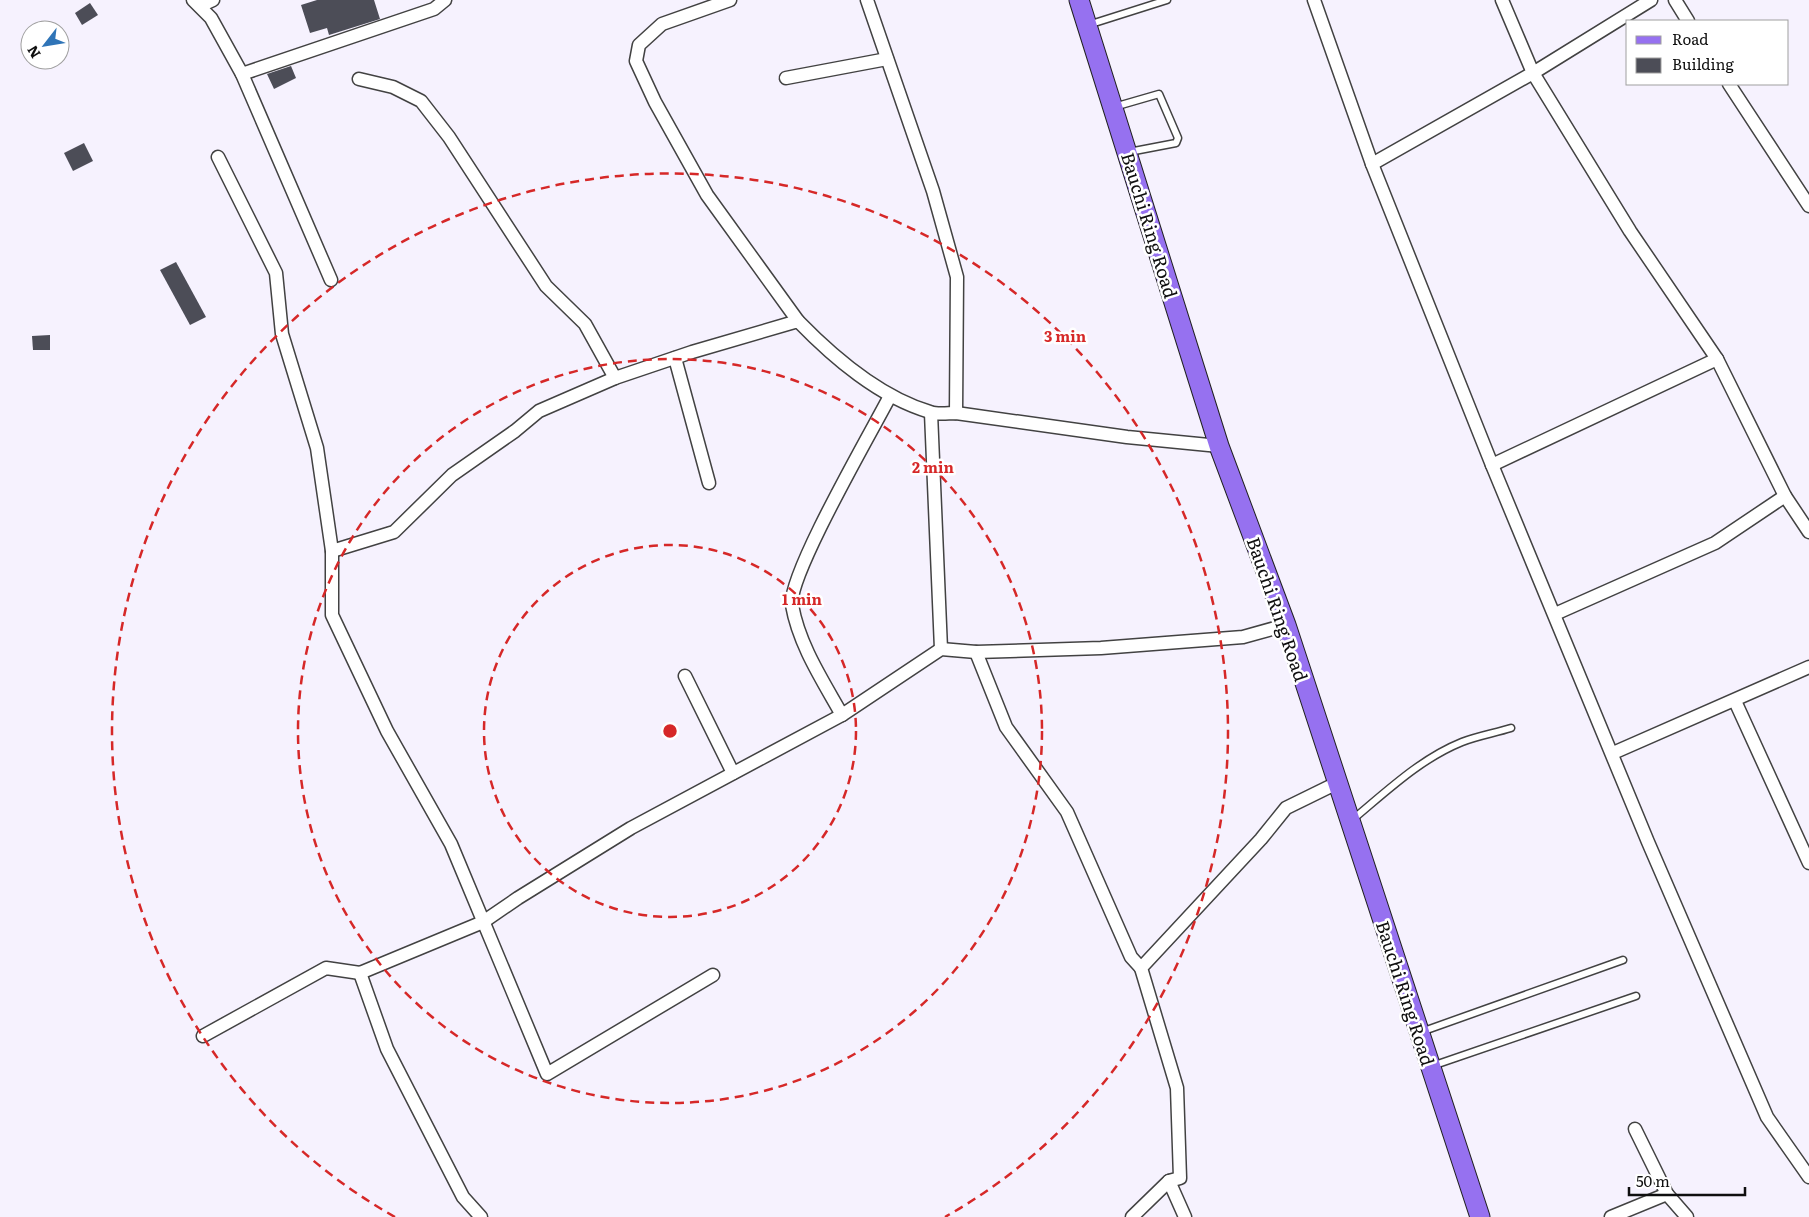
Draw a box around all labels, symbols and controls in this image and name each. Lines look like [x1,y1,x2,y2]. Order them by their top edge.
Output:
north arrow [20,20,70,70]
legend [1626,20,1789,85]
text: Road [1672,27,1708,50]
text: N [21,42,45,62]
text: Building [1672,52,1734,75]
street label: Bauchi Ring Road [1115,149,1185,301]
text: 3 min [1044,324,1087,347]
text: 2 min [912,455,955,478]
street label: Bauchi Ring Road [1241,533,1315,685]
text: 1 min [782,587,823,610]
centre of rings [661,722,679,740]
street label: Bauchi Ring Road [1370,917,1442,1069]
scale bar [1629,1164,1745,1196]
text: 50 m [1636,1169,1670,1192]

